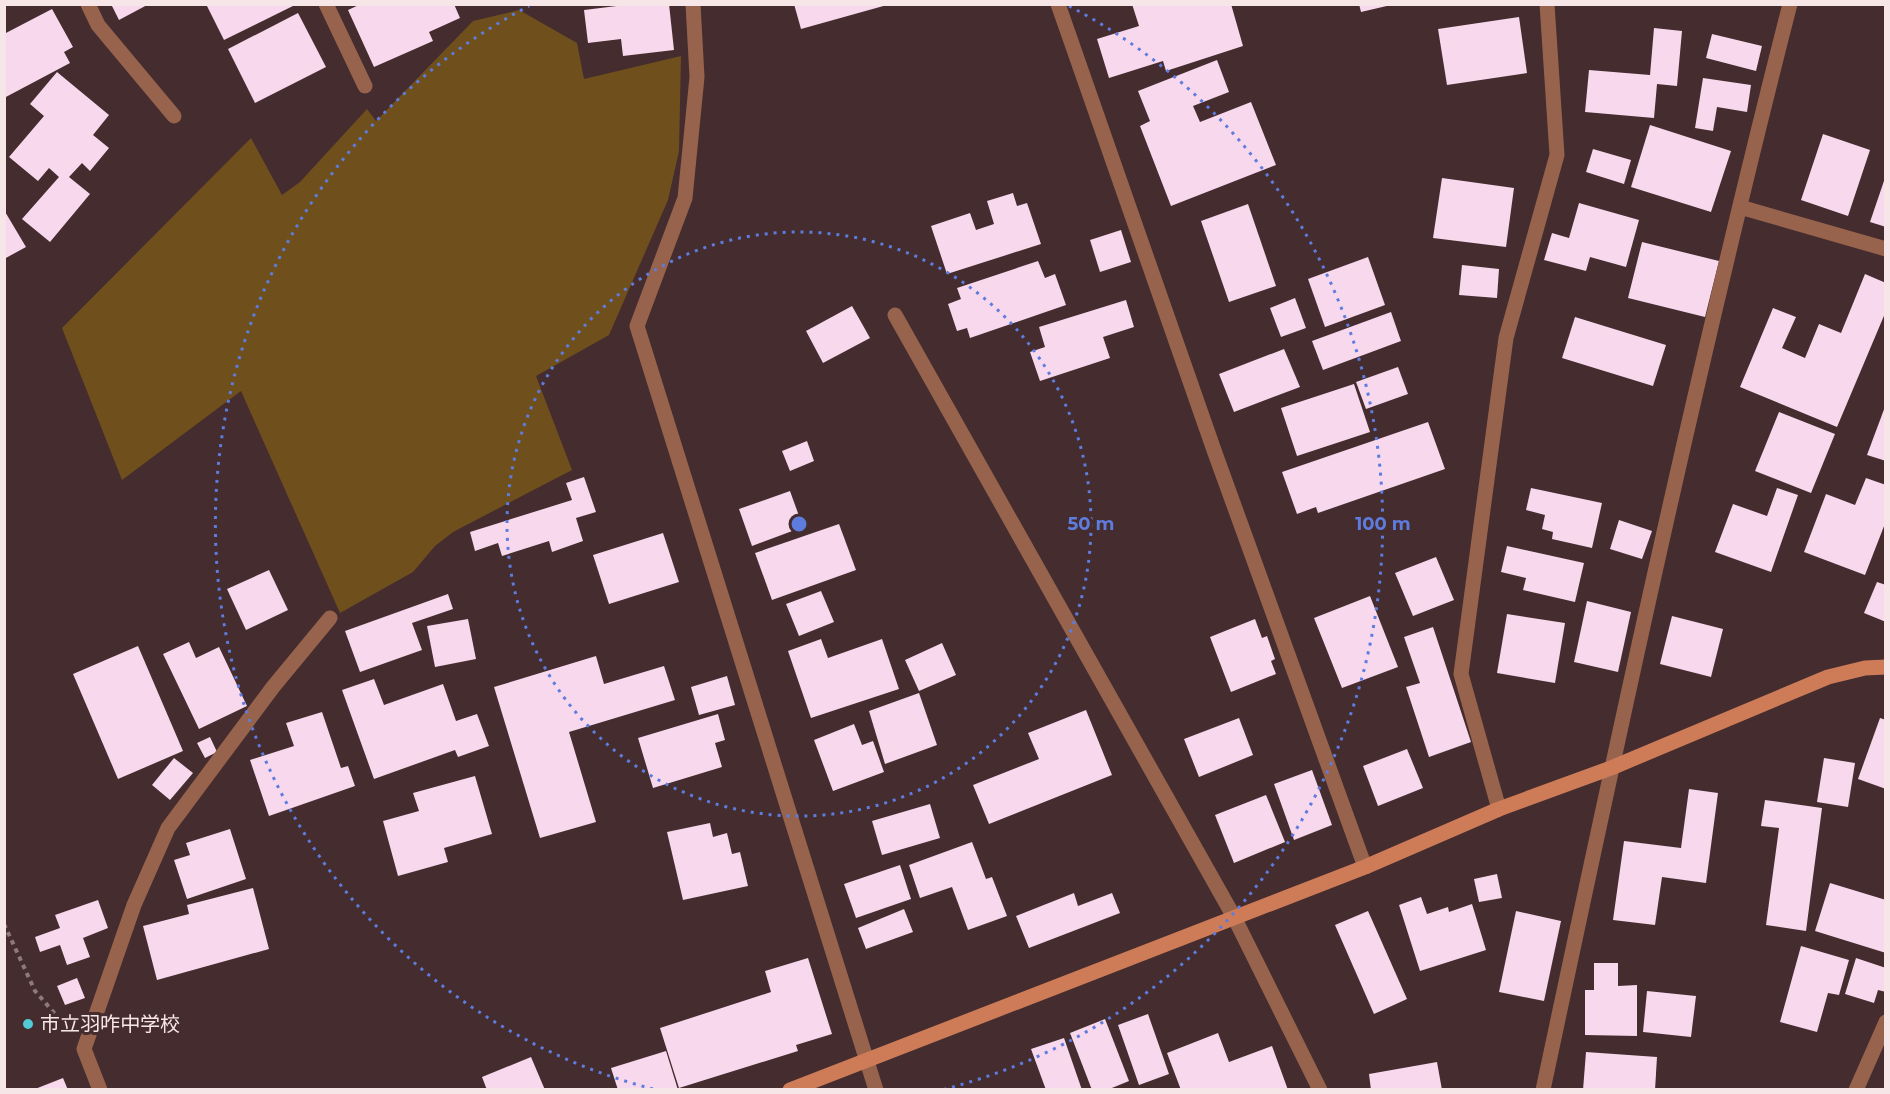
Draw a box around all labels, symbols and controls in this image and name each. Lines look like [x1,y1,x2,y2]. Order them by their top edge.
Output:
text: 50 m [1068,513,1114,535]
text: 100 m [1355,513,1411,535]
centre of rings [789,514,809,534]
place label: 市立羽咋中学校 [40,1012,180,1036]
marker: 市立羽咋中学校 [21,1017,35,1031]

